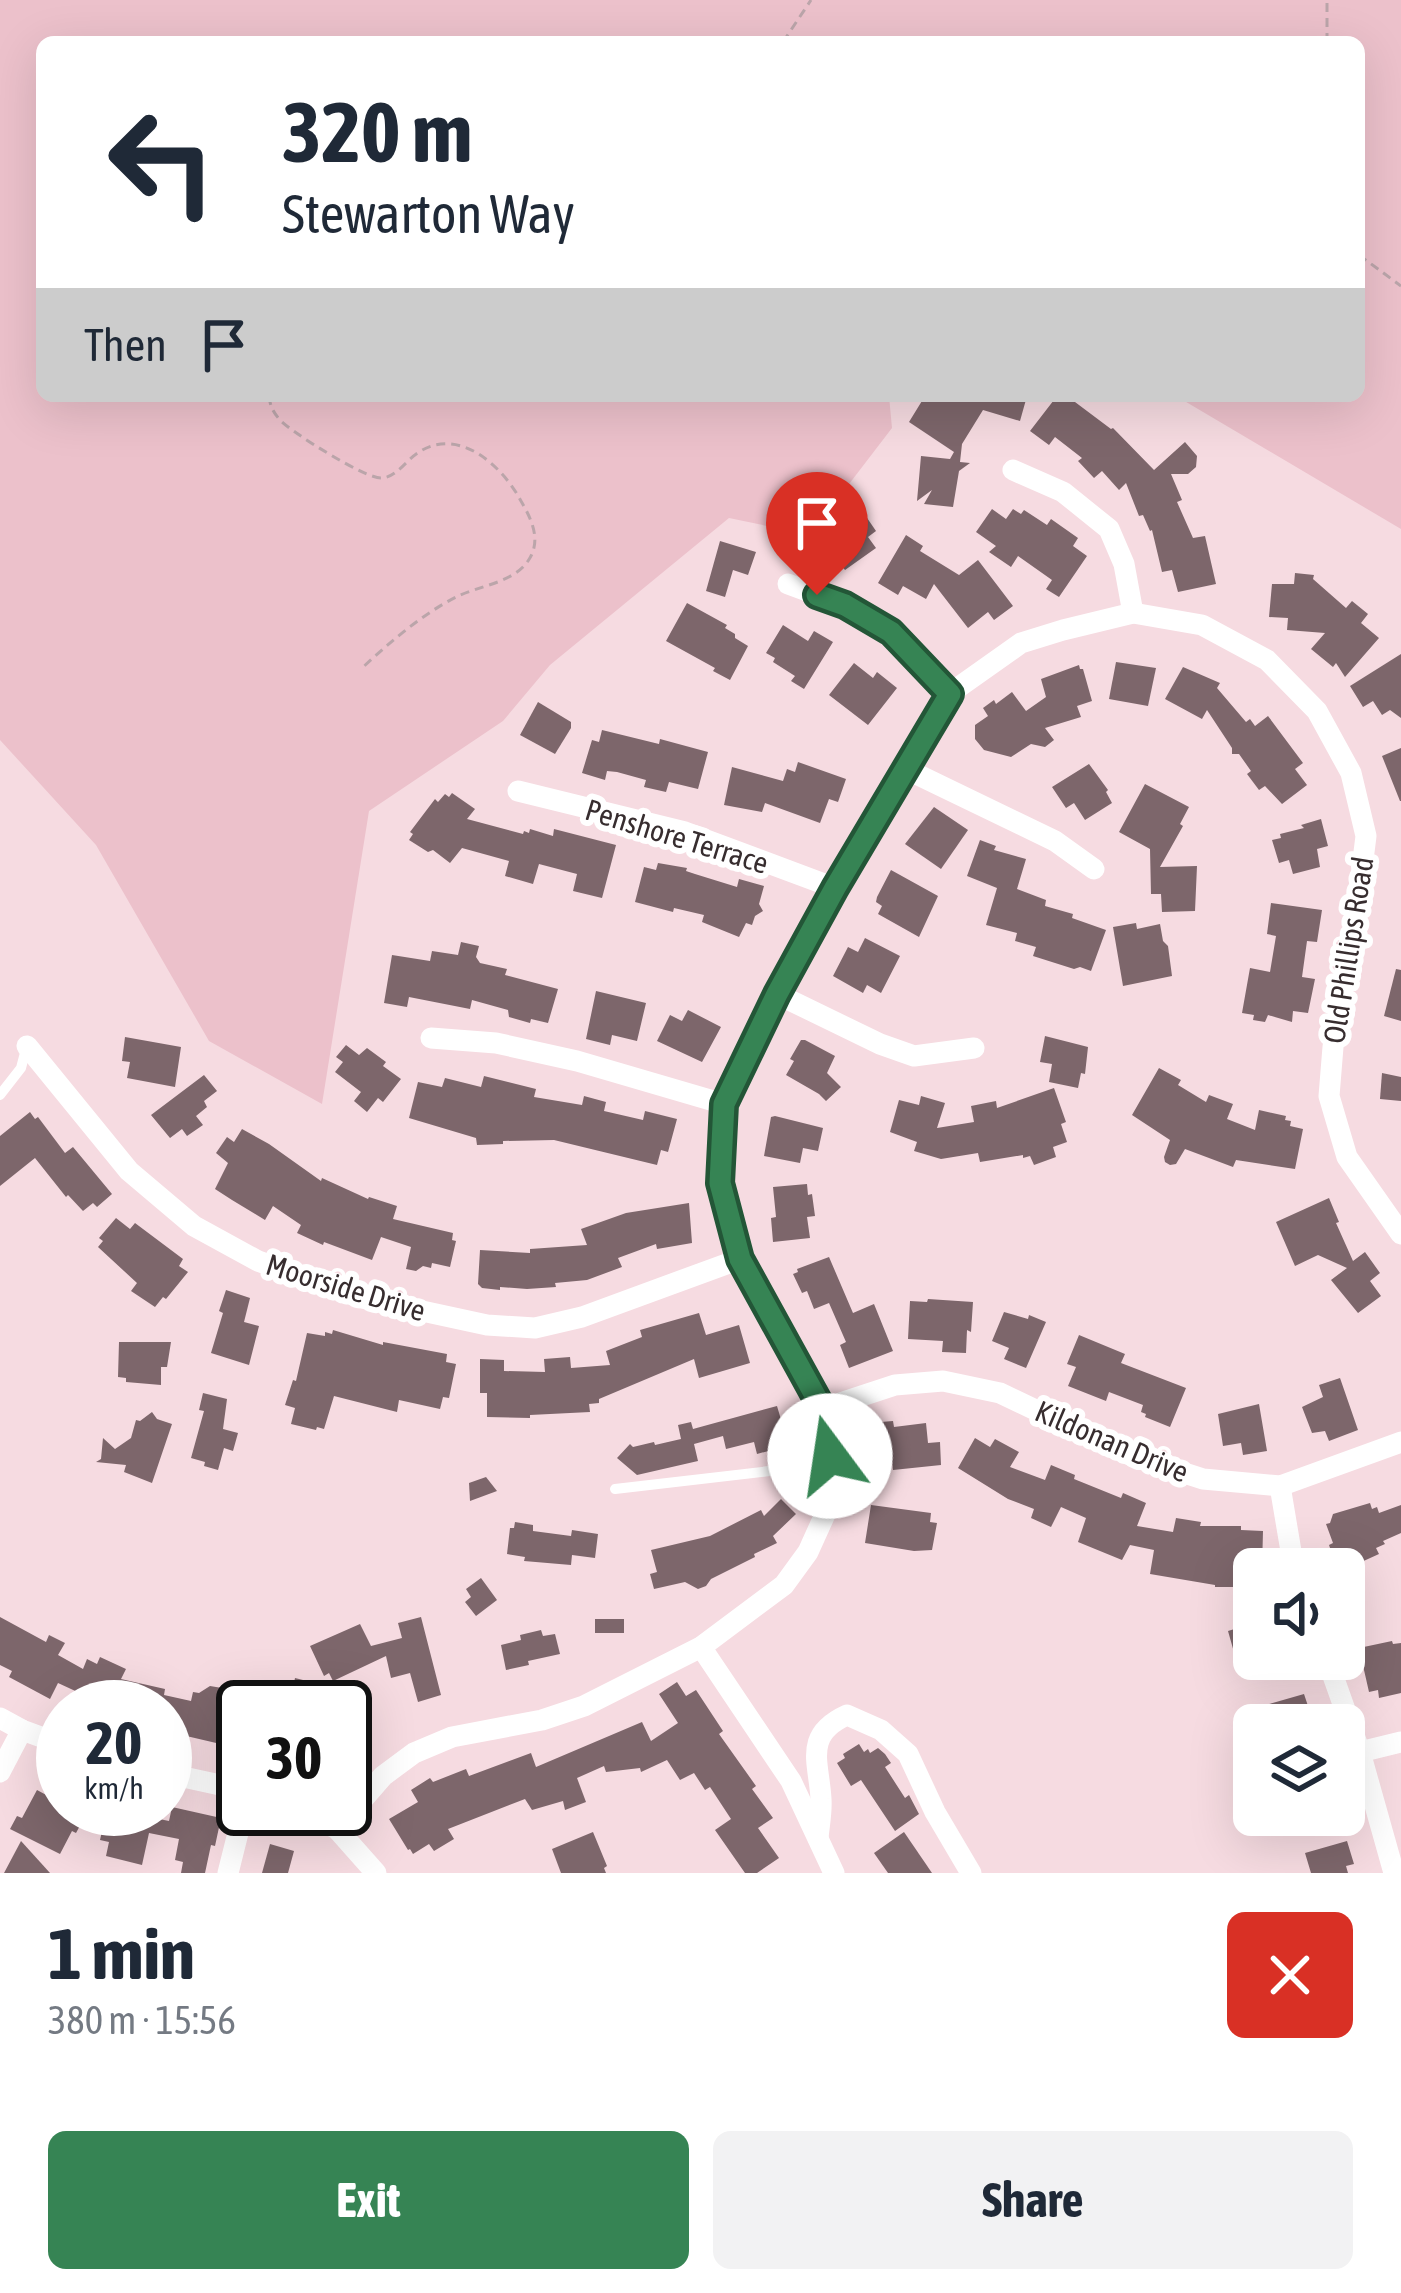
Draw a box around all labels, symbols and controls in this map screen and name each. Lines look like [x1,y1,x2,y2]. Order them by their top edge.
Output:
icon: left [84,84,240,240]
text: 320 m [282,84,472,180]
text: Stewarton Way [282,183,575,244]
icon: arrive [191,312,257,378]
text: Then [84,319,167,371]
pin [766,472,868,595]
icon: arrive [784,490,850,556]
street label: Penshore Terrace [582,792,772,880]
street label: Old Phillips Road [1316,854,1380,1046]
street label: Moorside Drive [262,1247,430,1327]
position arrow [767,1393,893,1519]
street label: Kildonan Drive [1030,1394,1194,1488]
map controls [1233,1548,1365,1836]
button: sound [1233,1548,1365,1680]
speed limit sign: 30 [216,1680,372,1836]
button: layers [1233,1704,1365,1836]
text: 20 [86,1708,142,1777]
text: km/h [84,1771,144,1805]
text: 1 min [48,1912,195,1994]
button: close [1227,1912,1353,2038]
text: 380 m · 15:56 [48,1998,236,2042]
button: Exit [48,2131,689,2269]
button: Share [713,2131,1353,2269]

